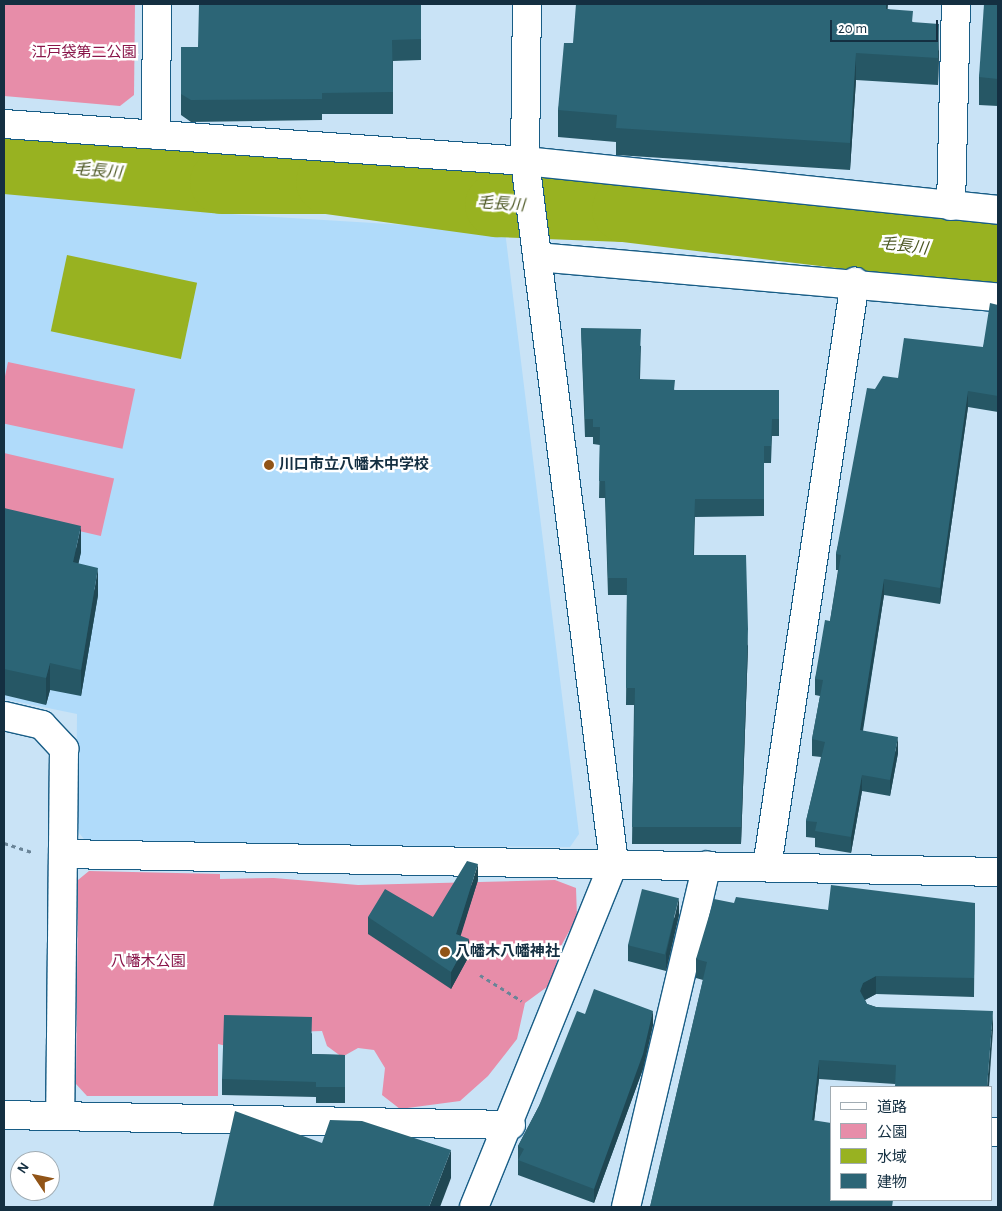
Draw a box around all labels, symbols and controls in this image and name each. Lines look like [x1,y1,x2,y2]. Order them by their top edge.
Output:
scale bar [832,10,940,42]
text: 20 m [838,21,867,36]
park label: 江戸袋第二公園 [32,44,136,62]
water label: 毛長川 [73,159,123,183]
water label: 毛長川 [476,193,526,215]
water label: 毛長川 [879,234,929,258]
place label: 川口市立八幡木中学校 [279,456,429,474]
marker: 川口市立八幡木中学校 [263,459,275,471]
place label: 八幡木八幡神社 [455,943,560,961]
marker: 八幡木八幡神社 [439,946,451,958]
park label: 八幡木公園 [111,953,185,971]
legend [830,1086,992,1201]
text: 道路 [877,1100,907,1115]
text: 公園 [877,1125,907,1140]
text: 水域 [877,1150,907,1165]
north arrow [10,1151,60,1201]
text: N [15,1160,32,1176]
text: 建物 [877,1175,907,1190]

